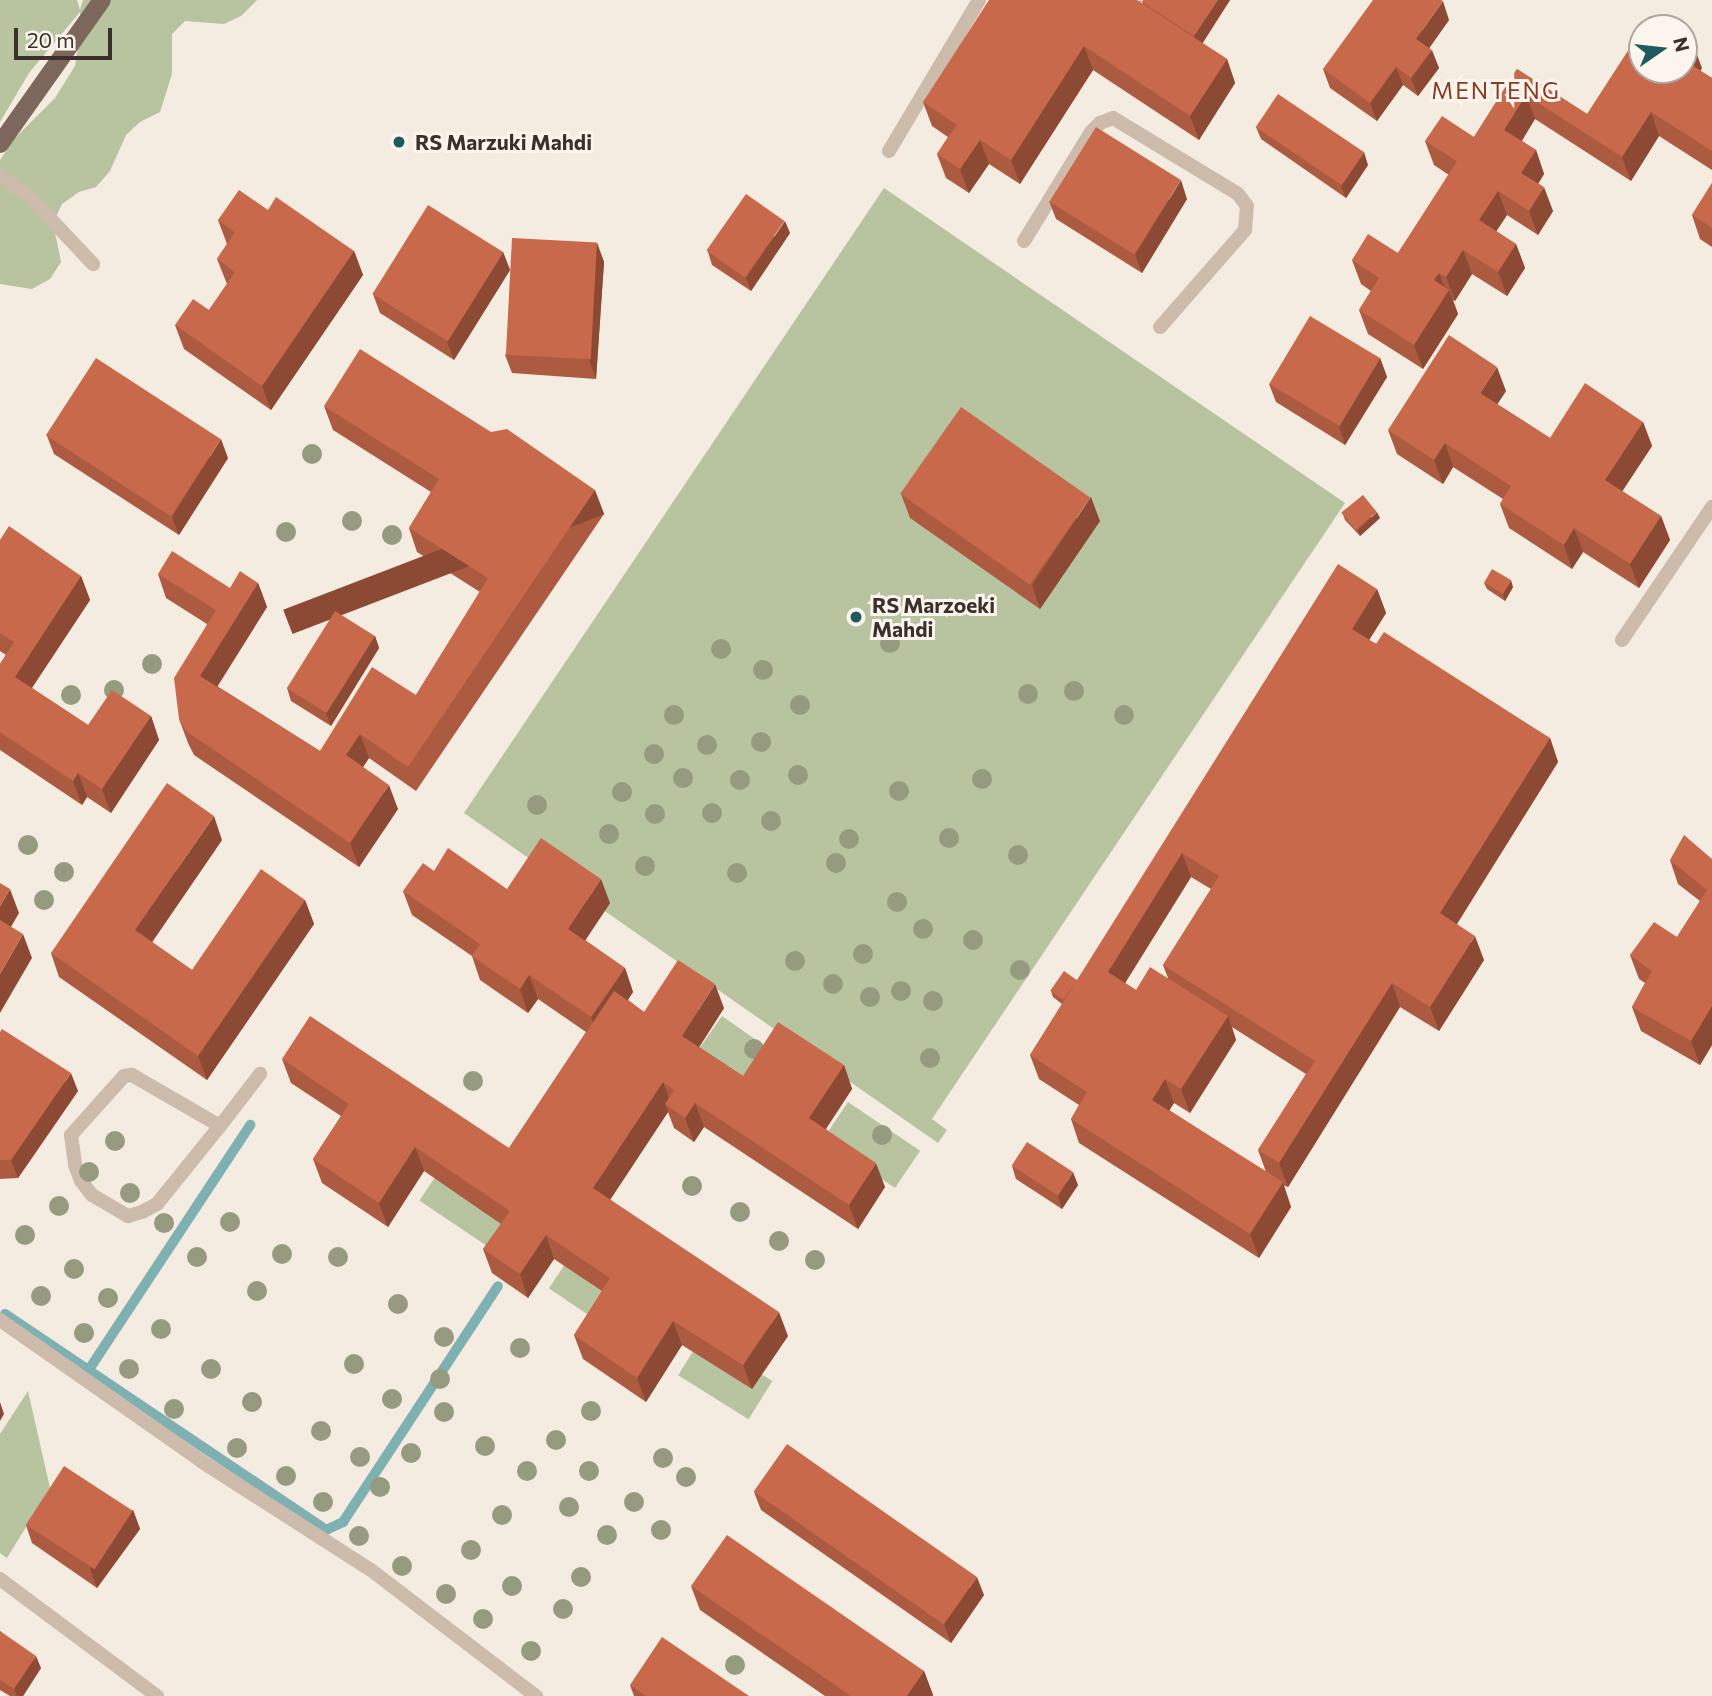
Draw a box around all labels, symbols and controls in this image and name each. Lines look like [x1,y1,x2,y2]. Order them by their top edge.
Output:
scale bar [18,14,116,58]
north arrow [1628,14,1698,84]
text: 20 m [27,27,75,52]
text: N [1669,35,1695,54]
district label: MENTENG [1432,76,1560,104]
place label: RS Marzuki Mahdi [415,129,592,155]
marker: RS Marzuki Mahdi [389,132,409,152]
place label: RS Marzoeki Mahdi [872,592,995,642]
marker: RS Marzoeki Mahdi [846,607,866,627]

